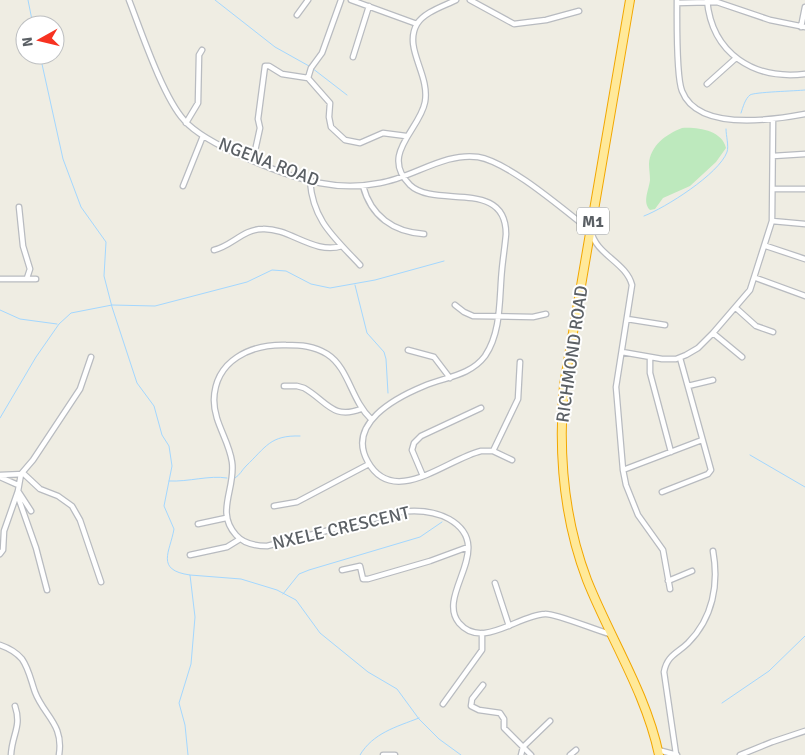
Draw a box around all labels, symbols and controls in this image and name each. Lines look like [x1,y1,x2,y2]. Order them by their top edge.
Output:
north arrow [15,15,65,65]
text: N [19,36,37,48]
street label: NGENA ROAD [216,133,322,191]
road number: M1 [577,208,609,235]
street label: RICHMOND ROAD [551,284,593,424]
street label: NXELE CRESCENT [270,501,412,554]

